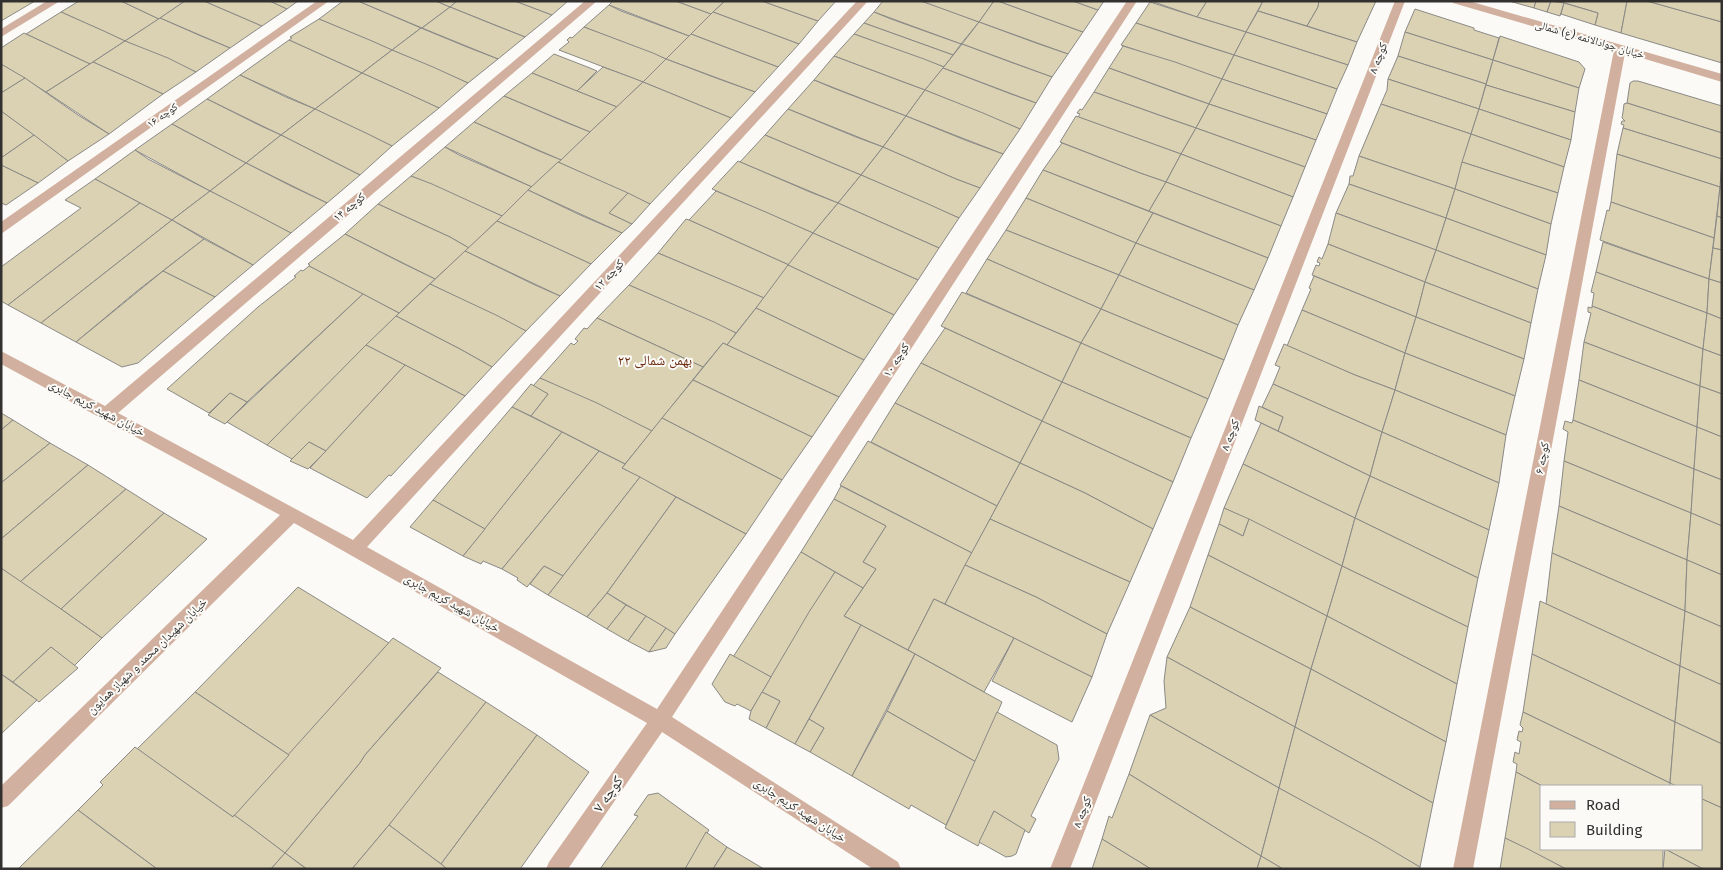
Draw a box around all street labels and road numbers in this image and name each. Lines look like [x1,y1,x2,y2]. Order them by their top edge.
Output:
street label: خیابان جوادالائمه (ع) شمالی [1534,18,1646,61]
street label: کوچه ۸ [1366,40,1390,76]
street label: کوچه ۱۶ [144,100,180,131]
street label: کوچه ۱۴ [330,190,368,224]
street label: کوچه ۱۲ [591,256,627,294]
street label: کوچه ۱۰ [880,340,912,380]
street label: خیابان شهید کریم جابری [46,377,148,440]
street label: کوچه ۸ [1218,417,1242,453]
street label: کوچه ۶ [1532,441,1552,475]
street label: خیابان شهید کریم جابری [401,571,502,636]
street label: خیابان شهیدان محمد و شهباز همایون [84,595,210,717]
street label: کوچه ۷ [589,772,627,816]
street label: خیابان شهید کریم جابری [751,775,849,846]
street label: کوچه ۸ [1070,794,1094,830]

